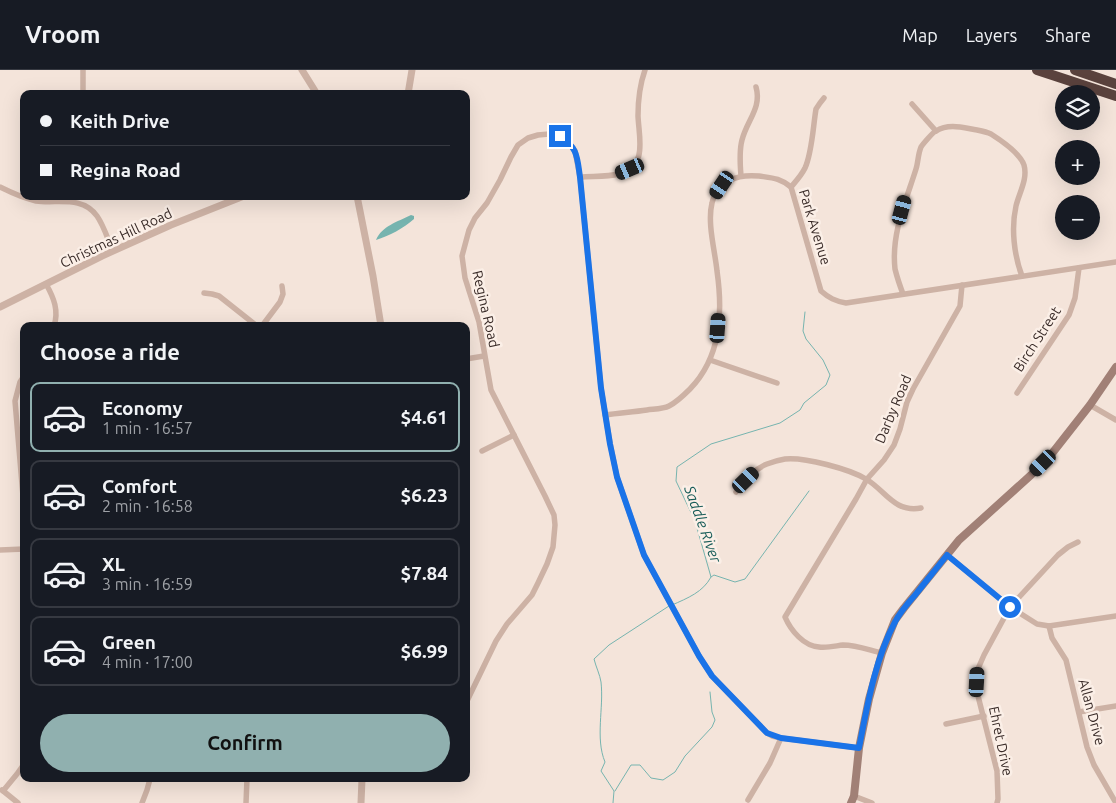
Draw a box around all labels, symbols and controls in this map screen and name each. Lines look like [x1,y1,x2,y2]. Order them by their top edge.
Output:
text: Vroom [25,21,101,48]
text: Map [902,25,938,45]
text: Layers [966,25,1017,45]
text: Share [1045,25,1091,45]
map controls [1055,85,1100,240]
button: layers [1055,85,1100,130]
text: Keith Drive [70,110,170,132]
route end [549,125,571,147]
button: + [1055,140,1100,185]
car [613,156,646,182]
text: Regina Road [70,159,181,181]
car [707,168,736,202]
street label: Park Avenue [796,187,834,267]
car [890,194,913,226]
button: − [1055,195,1100,240]
street label: Christmas Hill Road [58,205,174,271]
street label: Regina Road [469,269,503,349]
street label: Birch Street [1010,303,1064,375]
car [709,313,726,343]
text: Choose a ride [40,339,180,364]
street label: Darby Road [871,372,915,446]
icon: car [42,395,87,440]
text: Economy [102,397,183,419]
text: $4.61 [400,406,448,428]
text: 1 min · 16:57 [102,419,193,437]
car [1027,447,1058,479]
car [729,464,762,496]
icon: car [42,473,87,518]
text: Comfort [102,475,177,497]
water label: Saddle River [681,482,725,566]
text: $6.23 [400,484,448,506]
text: 2 min · 16:58 [102,497,193,515]
icon: car [42,551,87,596]
text: XL [102,553,125,575]
text: $7.84 [400,562,448,584]
text: 3 min · 16:59 [102,575,193,593]
route start [999,596,1021,618]
icon: car [42,629,87,674]
text: Green [102,631,156,653]
text: $6.99 [400,640,448,662]
text: 4 min · 17:00 [102,653,193,671]
car [968,667,985,697]
street label: Allan Drive [1075,677,1109,747]
street label: Ehret Drive [986,705,1016,777]
button: Confirm [40,714,450,772]

